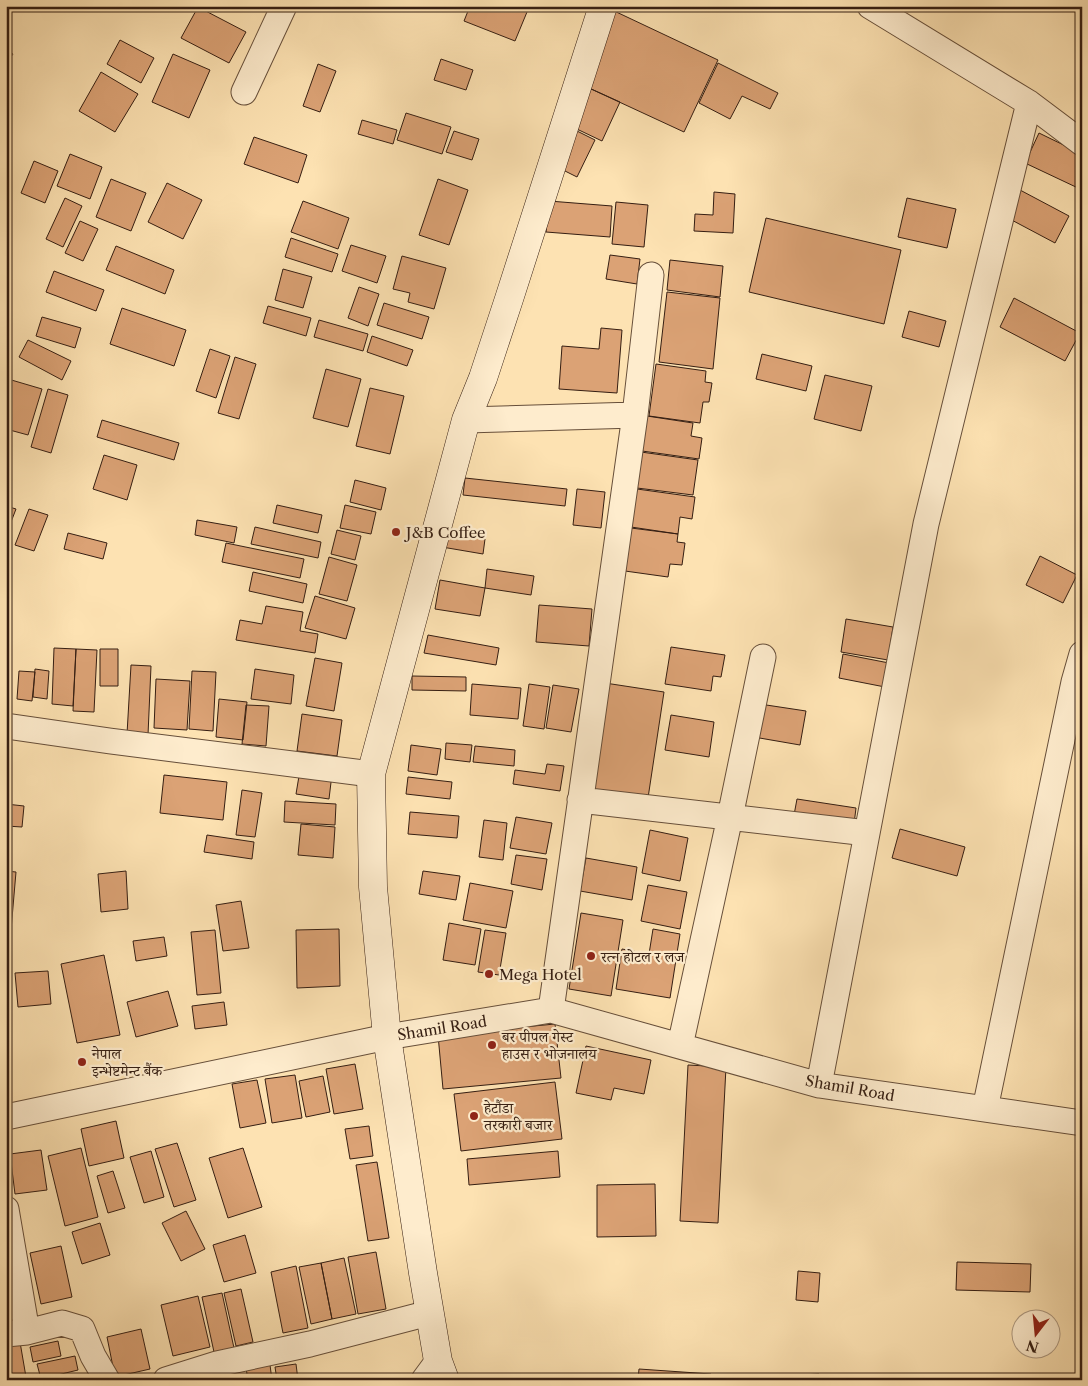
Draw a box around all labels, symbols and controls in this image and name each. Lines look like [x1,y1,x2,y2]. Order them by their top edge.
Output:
place label: J&B Coffee [404,523,485,542]
marker: J&B Coffee [390,526,402,538]
place label: रत्‍न होटल र लज [600,947,685,966]
marker: रत्‍न होटल र लज [585,950,597,962]
place label: Mega Hotel [499,965,582,984]
marker: Mega Hotel [483,968,495,980]
street label: Shamil Road [396,1012,488,1044]
place label: बर पीपल गेस्ट हाउस र भोजनालय [501,1027,597,1063]
marker: बर पीपल गेस्ट हाउस र भोजनालय [486,1039,498,1051]
place label: नेपाल इन्भेष्टमेन्ट बैंक [91,1044,163,1080]
marker: नेपाल इन्भेष्टमेन्ट बैंक [76,1056,88,1068]
street label: Shamil Road [804,1071,896,1105]
place label: हेटौंडा तरकारी बजार [483,1098,554,1134]
marker: हेटौंडा तरकारी बजार [468,1110,480,1122]
north arrow [1010,1308,1060,1358]
text: N [1024,1336,1041,1357]

